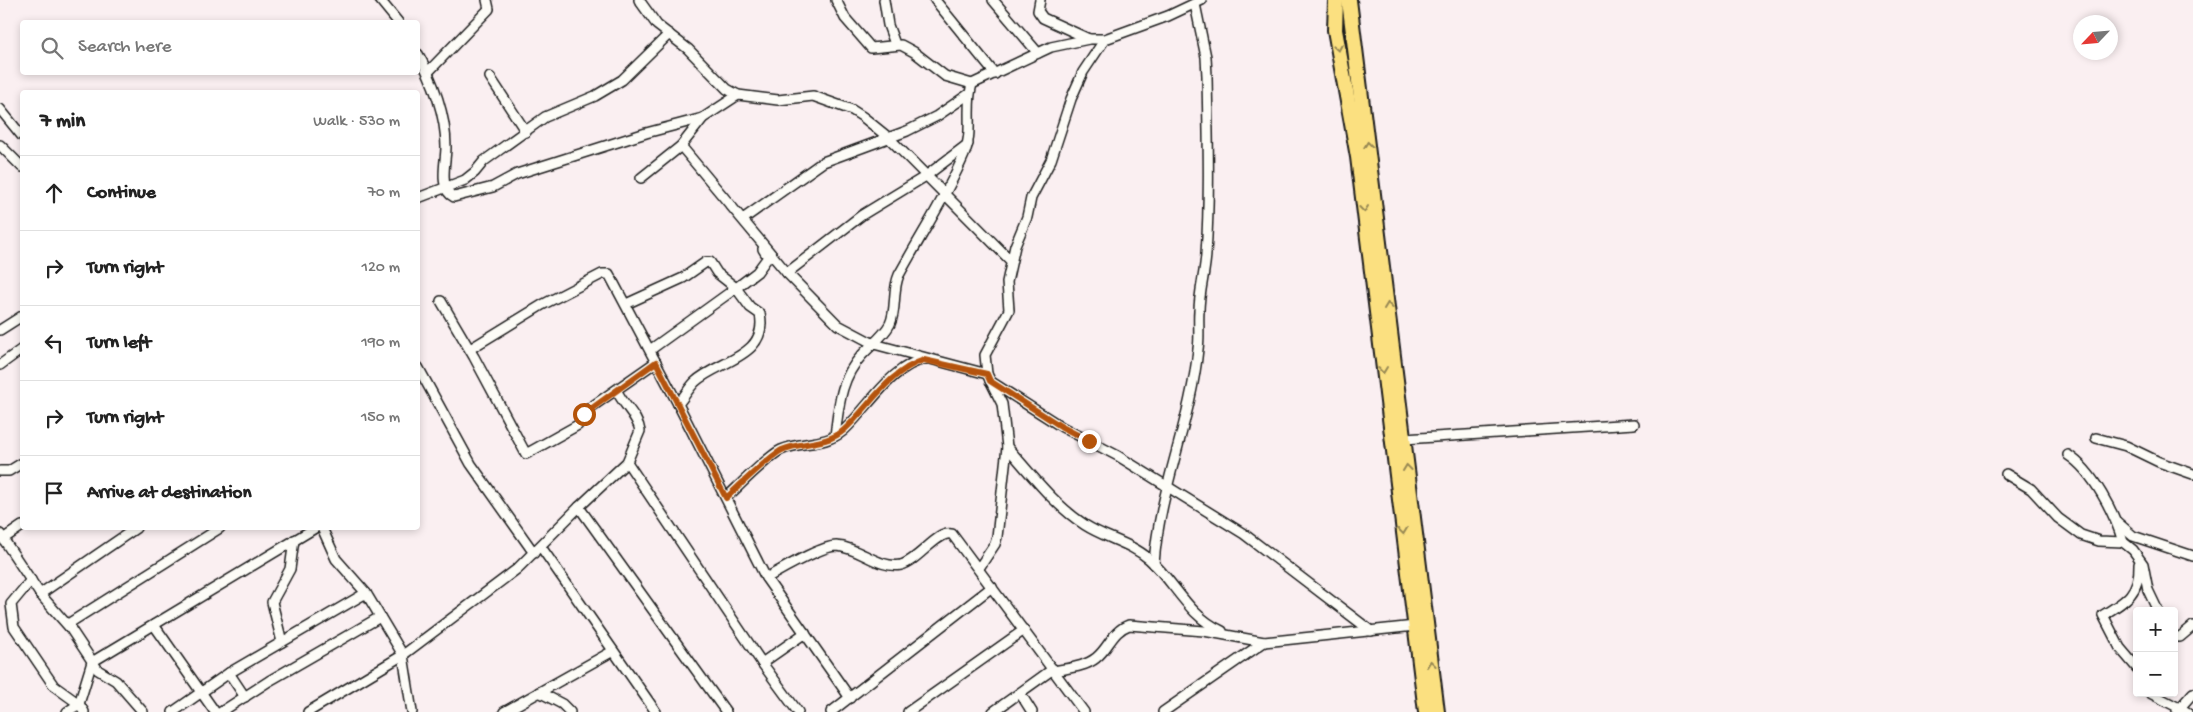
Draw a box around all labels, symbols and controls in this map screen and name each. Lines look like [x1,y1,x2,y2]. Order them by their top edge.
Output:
north arrow [2073,15,2118,60]
search box [20,20,420,75]
icon: search [38,34,66,62]
text: Search here [78,36,172,59]
one-way arrow [1333,44,1343,53]
text: 7 min [40,110,85,135]
text: Walk · 530 m [313,113,400,132]
one-way arrow [1363,141,1374,149]
icon: ahead [40,179,68,207]
text: Continue [87,182,156,205]
text: 70 m [367,184,400,203]
one-way arrow [1358,205,1369,213]
icon: right [40,254,68,282]
text: Turn right [87,257,163,280]
text: 120 m [361,259,400,278]
one-way arrow [1383,302,1393,311]
icon: left [40,329,68,357]
text: Turn left [87,332,151,355]
text: 190 m [361,334,400,353]
one-way arrow [1377,366,1388,374]
route start [573,403,596,426]
icon: right [40,404,68,432]
text: Turn right [87,407,163,430]
text: 150 m [361,409,400,428]
route end [1078,430,1101,453]
one-way arrow [1402,463,1413,471]
icon: arrive [40,479,68,507]
text: Arrive at destination [87,482,251,505]
one-way arrow [1397,528,1408,536]
map controls [2133,607,2178,697]
button: + [2133,607,2178,652]
button: − [2133,652,2178,697]
one-way arrow [1426,659,1437,667]

